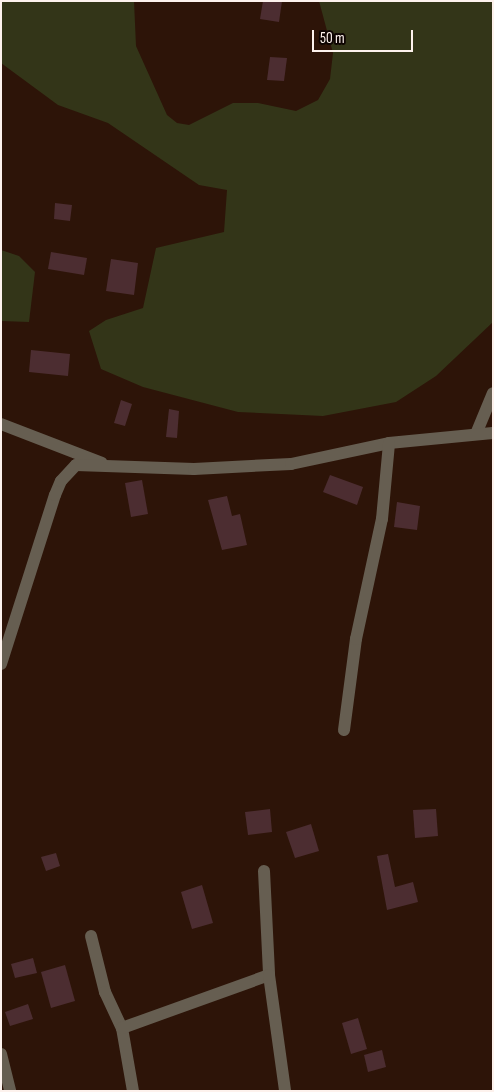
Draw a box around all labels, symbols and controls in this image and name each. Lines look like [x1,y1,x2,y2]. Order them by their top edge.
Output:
scale bar [314,20,415,52]
text: 50 m [320,29,345,48]

